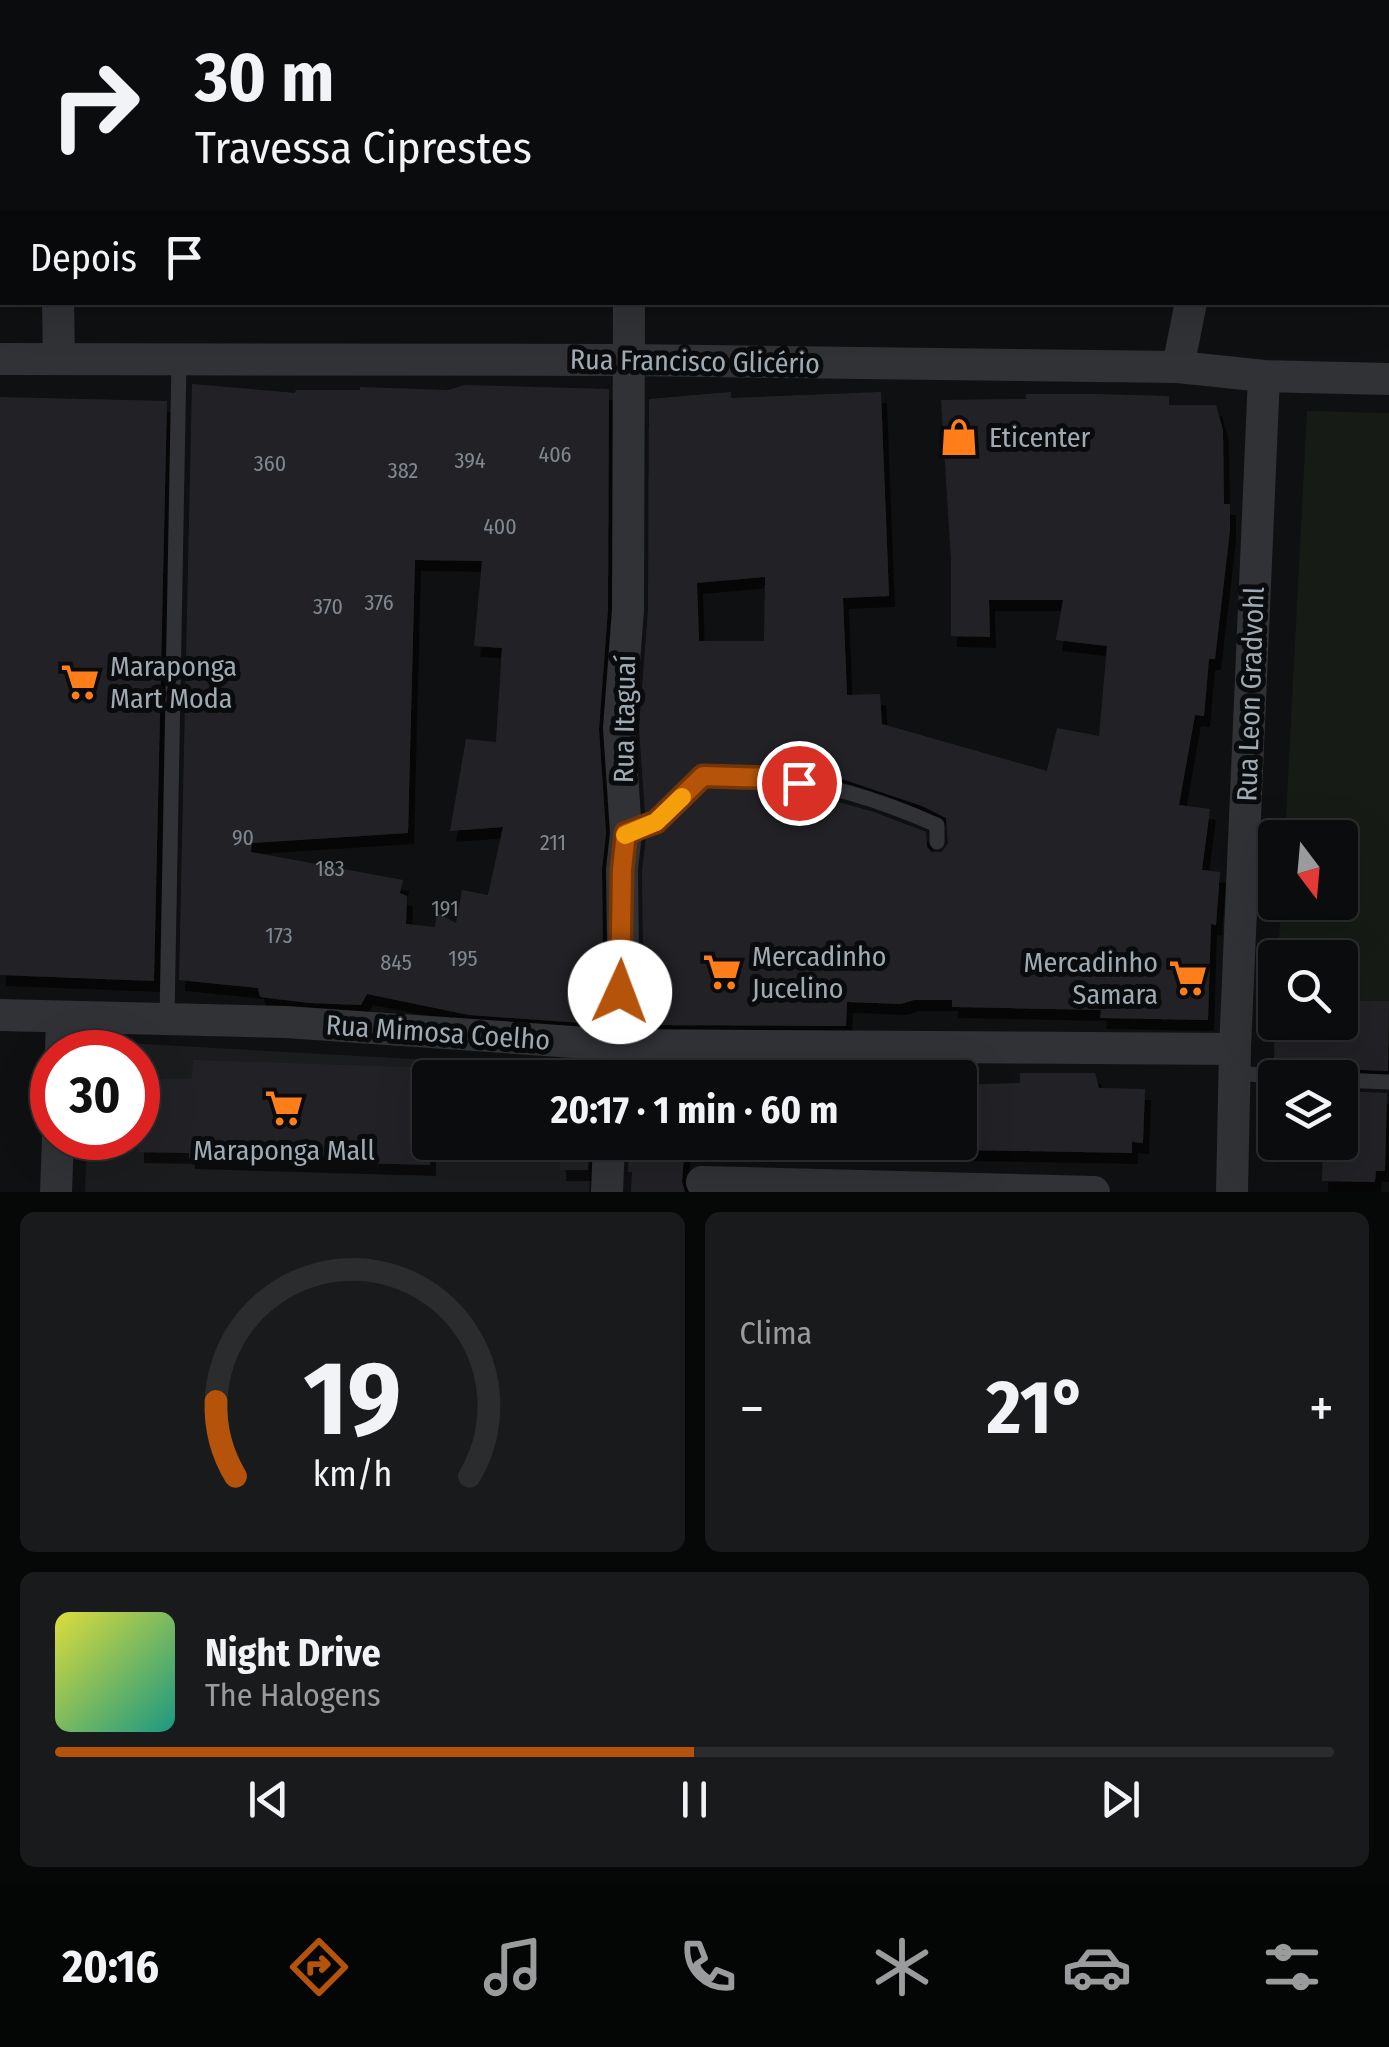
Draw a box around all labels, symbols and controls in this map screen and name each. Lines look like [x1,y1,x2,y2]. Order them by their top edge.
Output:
text: 30 m [195,36,334,120]
icon: right [30,40,160,170]
text: Travessa Ciprestes [195,121,532,175]
icon: arrive [157,230,212,285]
text: Depois [30,235,137,281]
street label: Rua Francisco Glicério [570,343,820,380]
shop icon: Eticenter [938,416,980,458]
place label: Eticenter [989,421,1091,454]
house number: 406 [538,441,572,468]
house number: 394 [455,447,486,474]
house number: 360 [254,450,286,477]
house number: 382 [388,457,418,484]
house number: 400 [483,513,517,540]
street label: Rua Leon Gradvohl [1230,586,1271,802]
house number: 376 [364,589,394,616]
house number: 370 [313,593,343,620]
place label: Maraponga Mart Moda [110,650,237,715]
street label: Rua Itaguaí [607,655,642,783]
supermarket icon: Maraponga Mart Moda [59,661,101,703]
pin [757,741,842,826]
icon: arrive [772,756,827,811]
north arrow [1258,820,1358,920]
map controls [1258,820,1358,1160]
house number: 90 [232,824,254,851]
house number: 211 [540,829,566,856]
house number: 183 [315,855,345,882]
house number: 191 [431,895,459,922]
house number: 173 [265,922,293,949]
position arrow [568,940,672,1044]
place label: Mercadinho Jucelino [752,940,886,1005]
button: search [1258,940,1358,1040]
house number: 195 [448,945,478,972]
place label: Mercadinho Samara [1024,946,1158,1011]
house number: 845 [380,949,412,976]
supermarket icon: Mercadinho Jucelino [701,951,743,993]
supermarket icon: Mercadinho Samara [1167,957,1209,999]
street label: Rua Mimosa Coelho [325,1008,551,1057]
speed limit sign: 30 [30,1030,160,1160]
button: layers [1258,1060,1358,1160]
supermarket icon: Maraponga Mall [263,1087,305,1129]
text: 20:17 · 1 min · 60 m [551,1087,838,1133]
place label: Maraponga Mall [193,1134,375,1167]
text: Clima [740,1314,812,1352]
text: 19 [303,1337,401,1462]
text: 21° [987,1363,1087,1453]
text: − [740,1376,764,1442]
text: + [1309,1376,1334,1442]
text: km/h [312,1453,392,1495]
text: Night Drive [205,1630,381,1676]
text: The Halogens [205,1676,381,1714]
icon: previous [241,1772,296,1827]
icon: pause [667,1772,722,1827]
icon: next [1093,1772,1148,1827]
icon: directions [284,1932,354,2002]
icon: music [478,1932,548,2002]
icon: phone [673,1932,743,2002]
icon: climate [867,1932,937,2002]
icon: car [1062,1932,1132,2002]
icon: filters [1257,1932,1327,2002]
text: 20:16 [62,1940,159,1994]

